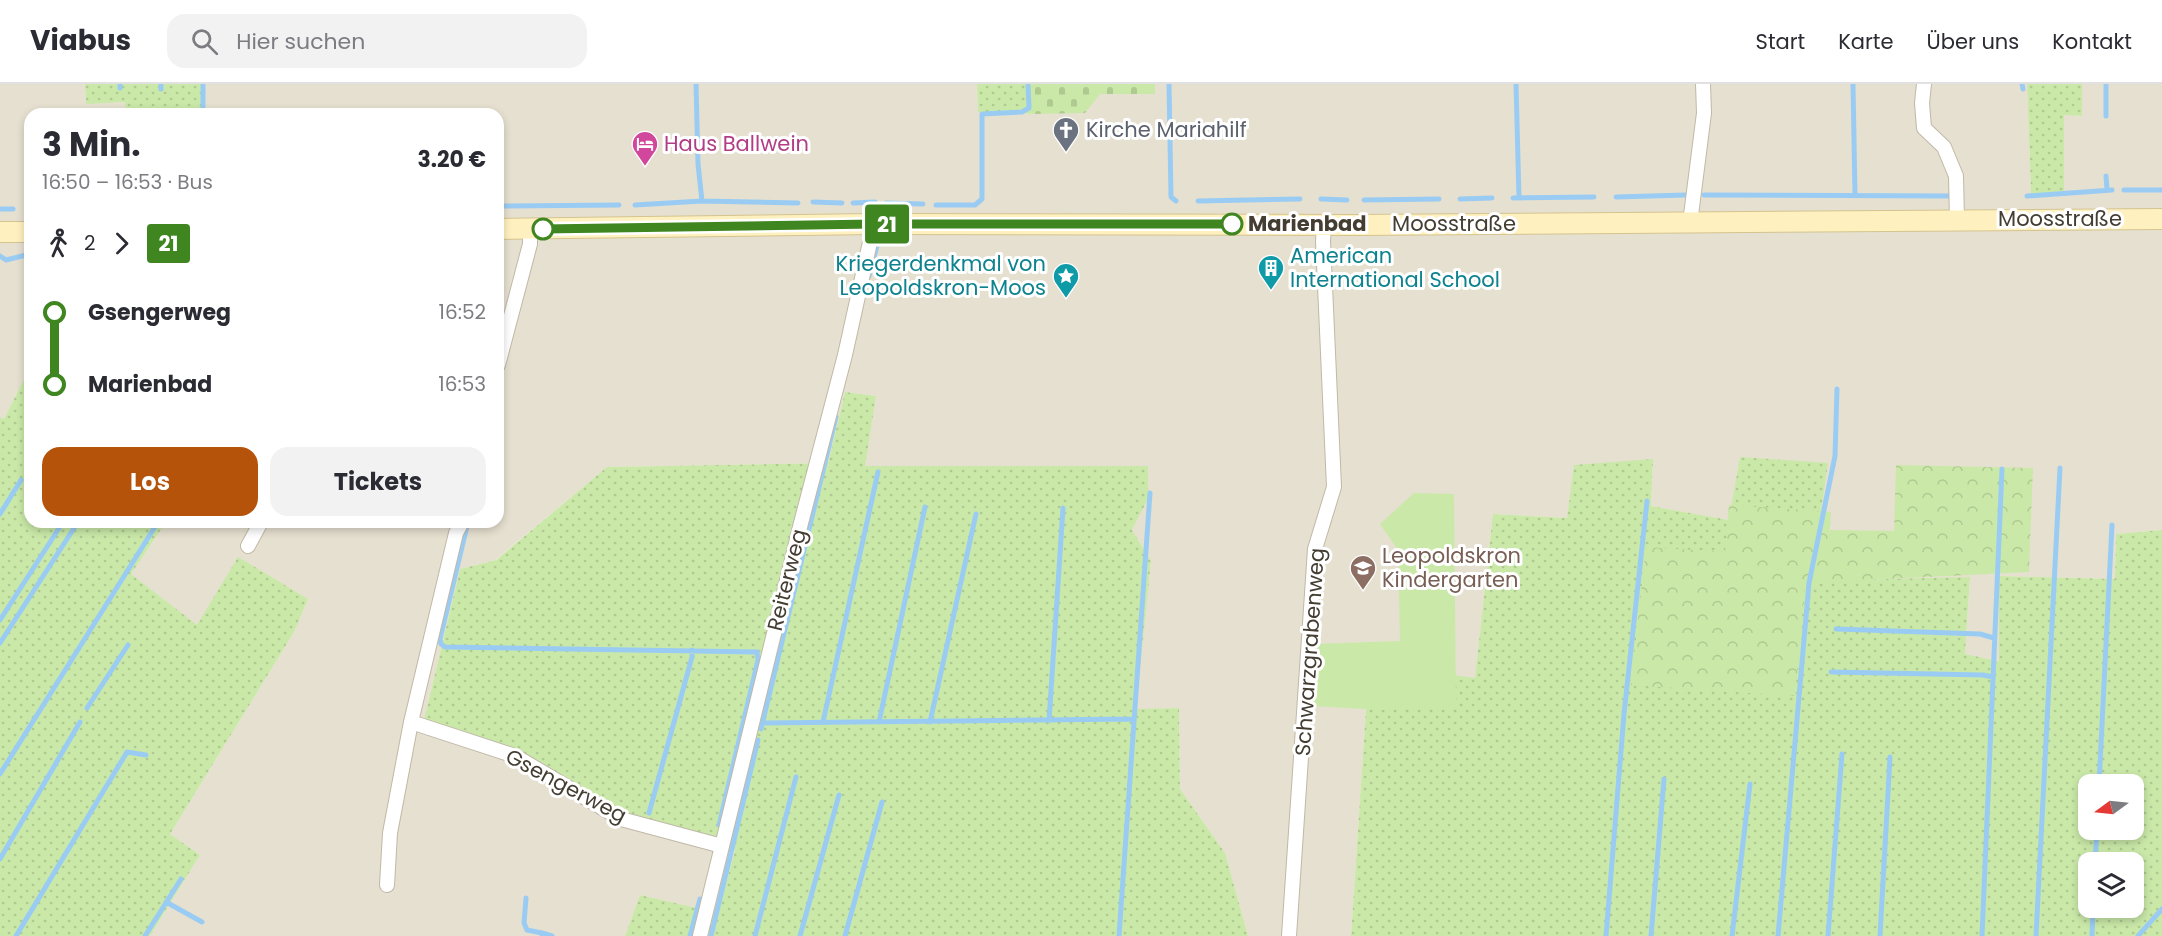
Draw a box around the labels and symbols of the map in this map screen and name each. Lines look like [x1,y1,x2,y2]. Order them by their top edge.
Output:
church icon: Kirche Mariahilf [1051,115,1081,153]
place label: Kirche Mariahilf [1086,115,1247,144]
hotel icon: Haus Ballwein [630,129,660,167]
place label: Haus Ballwein [664,129,809,158]
line badge: 21 [860,204,914,244]
street label: Moosstraße [1998,204,2122,233]
place label: Marienbad [1248,209,1367,238]
street label: Moosstraße [1392,209,1516,238]
marker: Marienbad [1221,213,1243,235]
unlabelled marker [532,218,554,240]
place label: American International School [1290,241,1500,294]
place label: Kriegerdenkmal von Leopoldskron-Moos [836,249,1046,302]
building icon: American International School [1256,253,1286,291]
place icon: Kriegerdenkmal von Leopoldskron-Moos [1051,261,1081,299]
street label: Reiterweg [760,526,813,634]
place label: Leopoldskron Kindergarten [1382,541,1521,594]
street label: Schwarzgrabenweg [1288,547,1331,757]
school or university icon: Leopoldskron Kindergarten [1348,553,1378,591]
street label: Gsengerweg [501,741,632,830]
north arrow [2078,774,2144,840]

